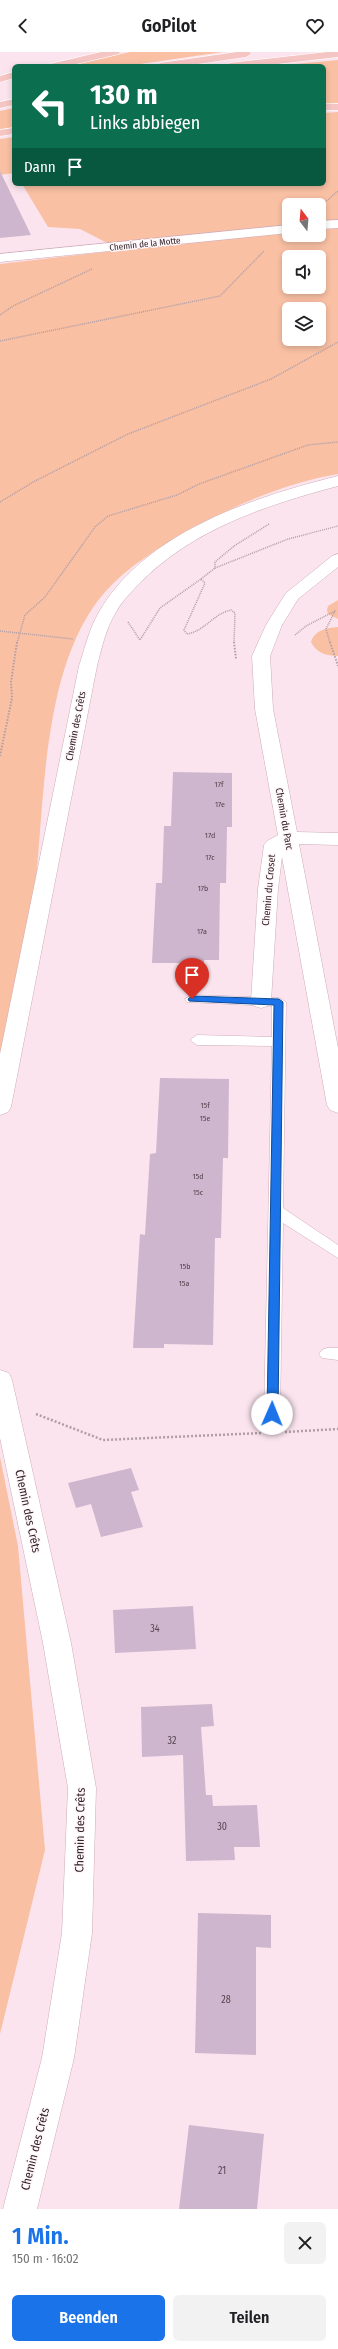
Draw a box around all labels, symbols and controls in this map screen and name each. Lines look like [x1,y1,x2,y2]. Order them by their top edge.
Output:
icon: back [12,15,34,37]
text: GoPilot [141,15,197,37]
icon: heart [304,15,326,37]
text: 130 m [90,78,158,111]
icon: left [24,80,76,132]
text: Links abbiegen [90,112,200,134]
icon: arrive [64,156,86,178]
text: Dann [24,158,56,176]
north arrow [282,198,326,242]
map controls [282,198,326,346]
street label: Chemin de la Motte [109,235,182,253]
button: sound [282,250,326,294]
button: layers [282,302,326,346]
street label: Chemin des Crêts [63,690,89,762]
house number: 17f [215,780,224,789]
street label: Chemin du Parc [273,787,296,852]
house number: 17e [215,800,225,809]
house number: 17d [205,831,215,840]
house number: 17c [205,853,215,862]
street label: Chemin du Croset [260,853,278,926]
house number: 17b [198,884,208,893]
house number: 17a [197,927,207,936]
pin [175,958,209,999]
icon: arrive [181,964,203,986]
house number: 15f [200,1101,210,1110]
house number: 15e [200,1114,210,1123]
house number: 15d [192,1172,204,1181]
house number: 15c [193,1188,204,1197]
house number: 15b [179,1262,191,1271]
house number: 15a [179,1279,189,1288]
position arrow [251,1393,293,1435]
street label: Chemin des Crêts [12,1468,44,1554]
house number: 34 [150,1623,160,1635]
house number: 32 [168,1735,177,1747]
street label: Chemin des Crêts [72,1788,88,1872]
house number: 30 [217,1821,227,1833]
house number: 28 [221,1994,231,2006]
street label: Chemin des Crêts [18,2106,52,2192]
house number: 21 [218,2165,226,2177]
text: 1 Min. [12,2222,69,2250]
button: close [284,2222,326,2264]
text: 150 m · 16:02 [12,2251,78,2266]
button: Beenden [12,2295,165,2341]
button: Teilen [173,2295,326,2341]

